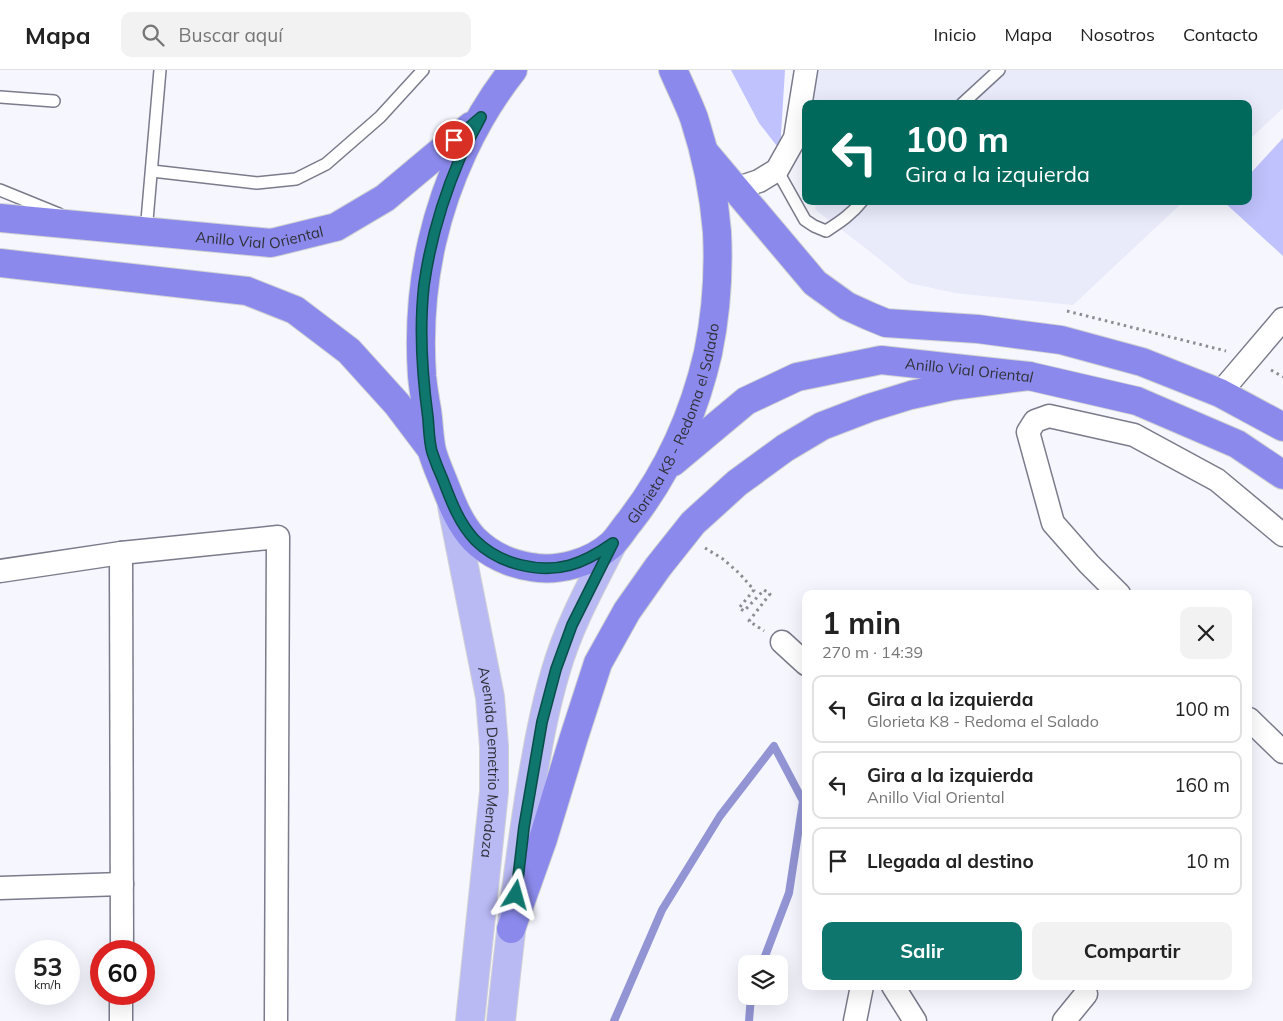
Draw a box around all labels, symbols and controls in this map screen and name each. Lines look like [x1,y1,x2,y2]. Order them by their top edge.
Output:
search box [121,12,471,57]
text: Mapa [25,20,91,50]
icon: search [139,21,167,49]
text: Buscar aquí [179,23,283,47]
text: Inicio [933,23,976,46]
text: Mapa [1004,23,1052,46]
text: Nosotros [1080,23,1155,46]
text: Contacto [1183,23,1258,46]
text: 100 m [905,117,1009,161]
pin [433,119,475,161]
icon: left [822,120,887,185]
icon: arrive [440,126,468,154]
text: Gira a la izquierda [905,160,1090,188]
street label: Anillo Vial Oriental [195,221,325,253]
street label: Glorieta K8 - Redoma el Salado [622,322,722,527]
street label: Anillo Vial Oriental [904,353,1036,386]
text: 1 min [822,604,901,642]
button: close [1180,607,1232,659]
text: 270 m · 14:39 [822,642,923,662]
street label: Avenida Demetrio Mendoza [475,665,504,859]
text: Gira a la izquierda [867,687,1033,711]
icon: left [824,695,852,723]
text: 100 m [1174,697,1230,721]
text: Glorieta K8 - Redoma el Salado [867,711,1099,731]
text: Gira a la izquierda [867,763,1033,787]
icon: left [824,771,852,799]
text: 160 m [1174,773,1230,797]
text: Anillo Vial Oriental [867,787,1005,807]
icon: arrive [824,847,852,875]
text: Llegada al destino [867,849,1034,873]
text: 10 m [1186,849,1230,873]
position arrow [489,868,541,920]
button: Salir [822,922,1022,980]
button: Compartir [1032,922,1232,980]
speed limit sign: 60 [90,940,155,1005]
text: 53 [32,951,63,982]
map controls [738,955,788,1005]
button: layers [738,955,788,1005]
text: km/h [34,977,61,992]

